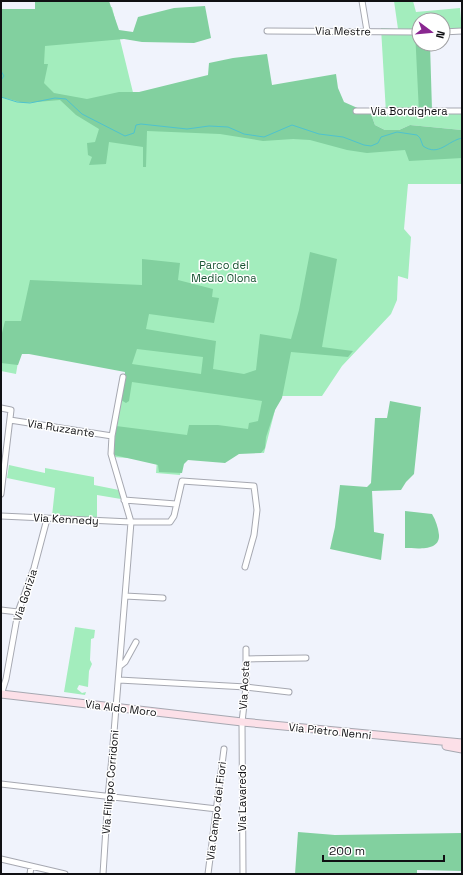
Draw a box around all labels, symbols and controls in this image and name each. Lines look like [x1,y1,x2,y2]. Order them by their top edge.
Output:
north arrow [411,12,451,52]
street label: Via Mestre [315,24,371,38]
text: N [433,29,448,40]
street label: Via Bordighera [370,104,448,118]
park label: Parco del Medio Olona [191,258,257,285]
street label: Via Ruzzante [26,416,96,440]
street label: Via Kennedy [33,510,99,528]
street label: Via Gorizia [10,566,40,623]
street label: Via Aosta [236,659,252,710]
street label: Via Aldo Moro [84,697,158,719]
street label: Via Pietro Nenni [288,720,372,742]
street label: Via Filippo Corridoni [98,729,122,835]
street label: Via Campo dei Fiori [203,760,229,861]
street label: Via Lavaredo [235,764,249,832]
scale bar [323,837,444,863]
text: 200 m [329,843,365,859]

